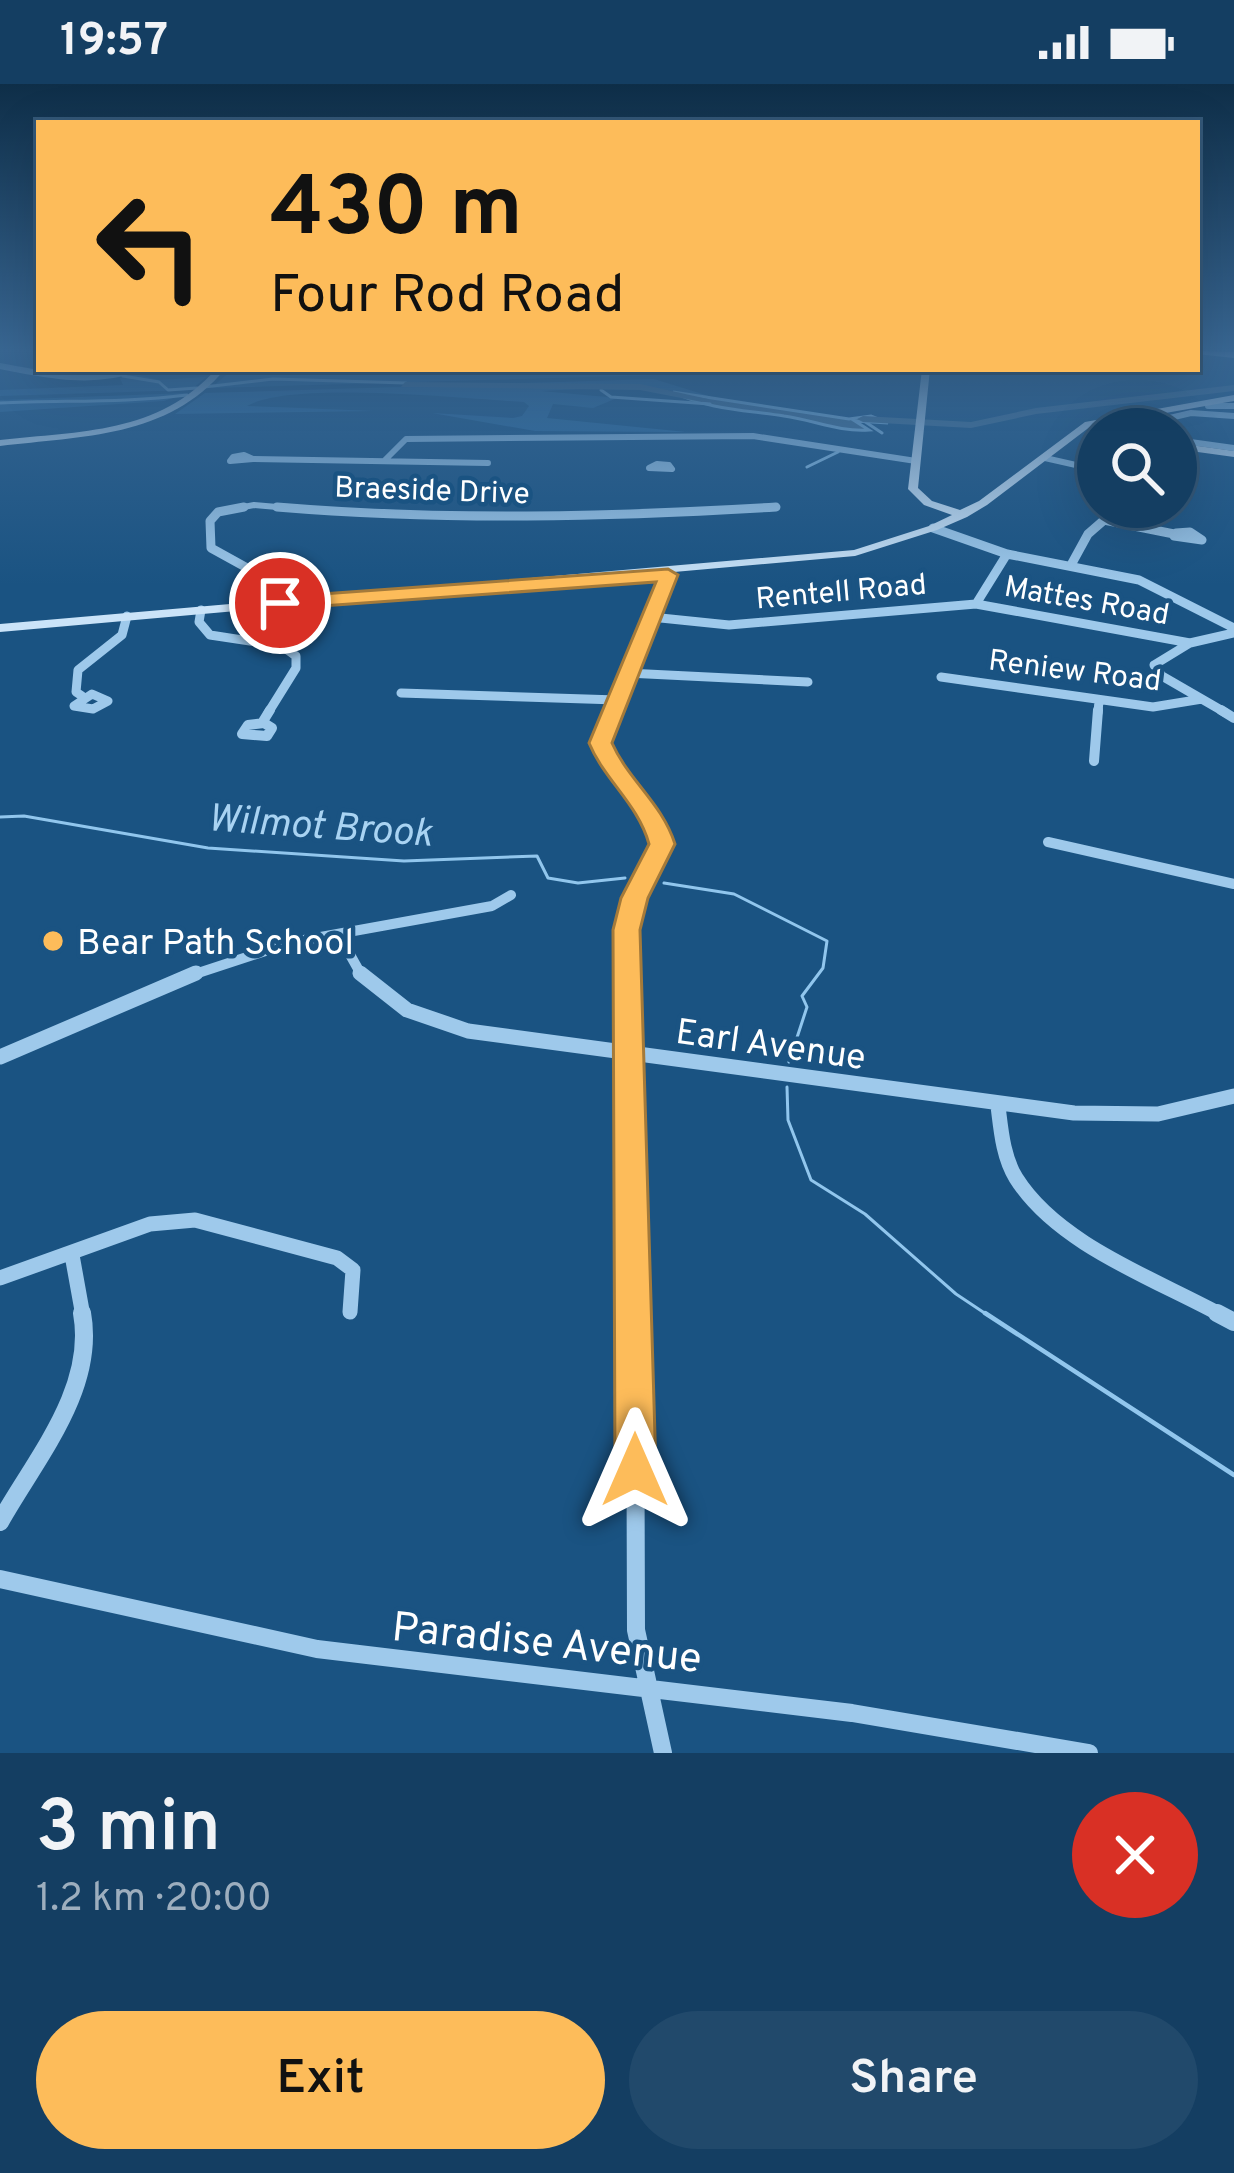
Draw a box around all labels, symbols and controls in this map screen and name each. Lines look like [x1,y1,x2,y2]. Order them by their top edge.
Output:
text: 19:57 [60,14,168,71]
text: 430 m [270,159,523,265]
icon: left [72,168,228,324]
text: Four Rod Road [270,263,624,332]
map controls [1077,408,1197,528]
button: search [1077,408,1197,528]
street label: Braeside Drive [333,471,530,514]
pin [229,552,331,654]
street label: Rentell Road [754,568,928,619]
icon: arrive [247,570,313,636]
street label: Mattes Road [1001,570,1172,635]
street label: Reniew Road [986,644,1163,701]
water label: Wilmot Brook [206,796,435,861]
place label: Bear Path School [77,922,354,968]
marker: Bear Path School [40,928,66,954]
street label: Earl Avenue [672,1011,868,1083]
position arrow [572,1407,698,1533]
street label: Paradise Avenue [389,1603,704,1688]
text: 3 min [36,1785,221,1877]
button: close [1072,1792,1198,1918]
text: 1.2 km · 20:00 [36,1876,272,1925]
button: Exit [36,2011,605,2149]
button: Share [629,2011,1198,2149]

